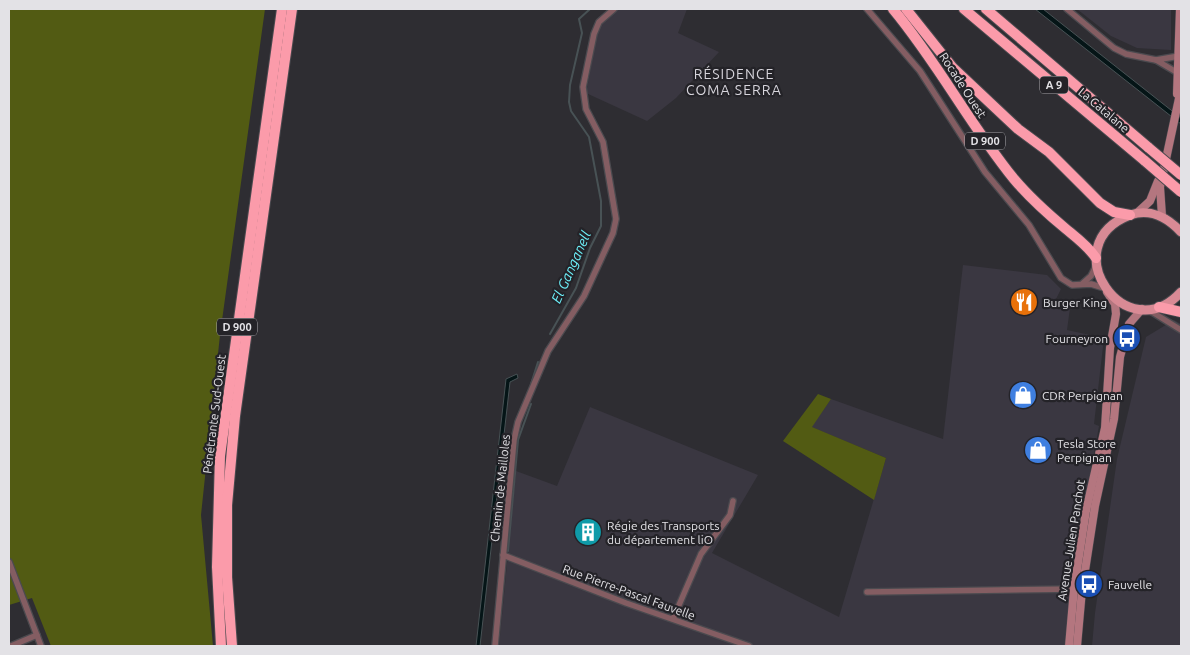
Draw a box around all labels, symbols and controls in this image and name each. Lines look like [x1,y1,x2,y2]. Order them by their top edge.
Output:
street label: Rocade Ouest [937,50,989,120]
district label: RÉSIDENCE COMA SERRA [686,65,782,98]
road number: A 9 [1040,76,1068,94]
street label: La Catalane [1076,85,1132,135]
road number: D 900 [965,132,1005,150]
water label: El Ganganell [548,228,594,306]
restaurant icon: Burger King [1009,287,1039,317]
place label: Burger King [1043,296,1107,309]
road number: D 900 [217,318,257,336]
bus stop icon: Fourneyron [1112,323,1142,353]
place label: Fourneyron [1046,332,1108,345]
street label: Pénétrante Sud-Ouest [200,354,228,474]
shop icon: CDR Perpignan [1008,380,1038,410]
place label: CDR Perpignan [1042,389,1123,402]
street label: Chemin de Mailloles [488,434,512,542]
shop icon: Tesla Store Perpignan [1023,435,1053,465]
place label: Tesla Store Perpignan [1057,437,1116,464]
street label: Avenue Julien Panchot [1055,478,1087,602]
building icon: Régie des Transports du département liO [573,517,603,547]
place label: Régie des Transports du département liO [607,519,719,546]
street label: Rue Pierre-Pascal Fauvelle [561,562,697,622]
bus stop icon: Fauvelle [1074,569,1104,599]
place label: Fauvelle [1108,578,1152,591]

